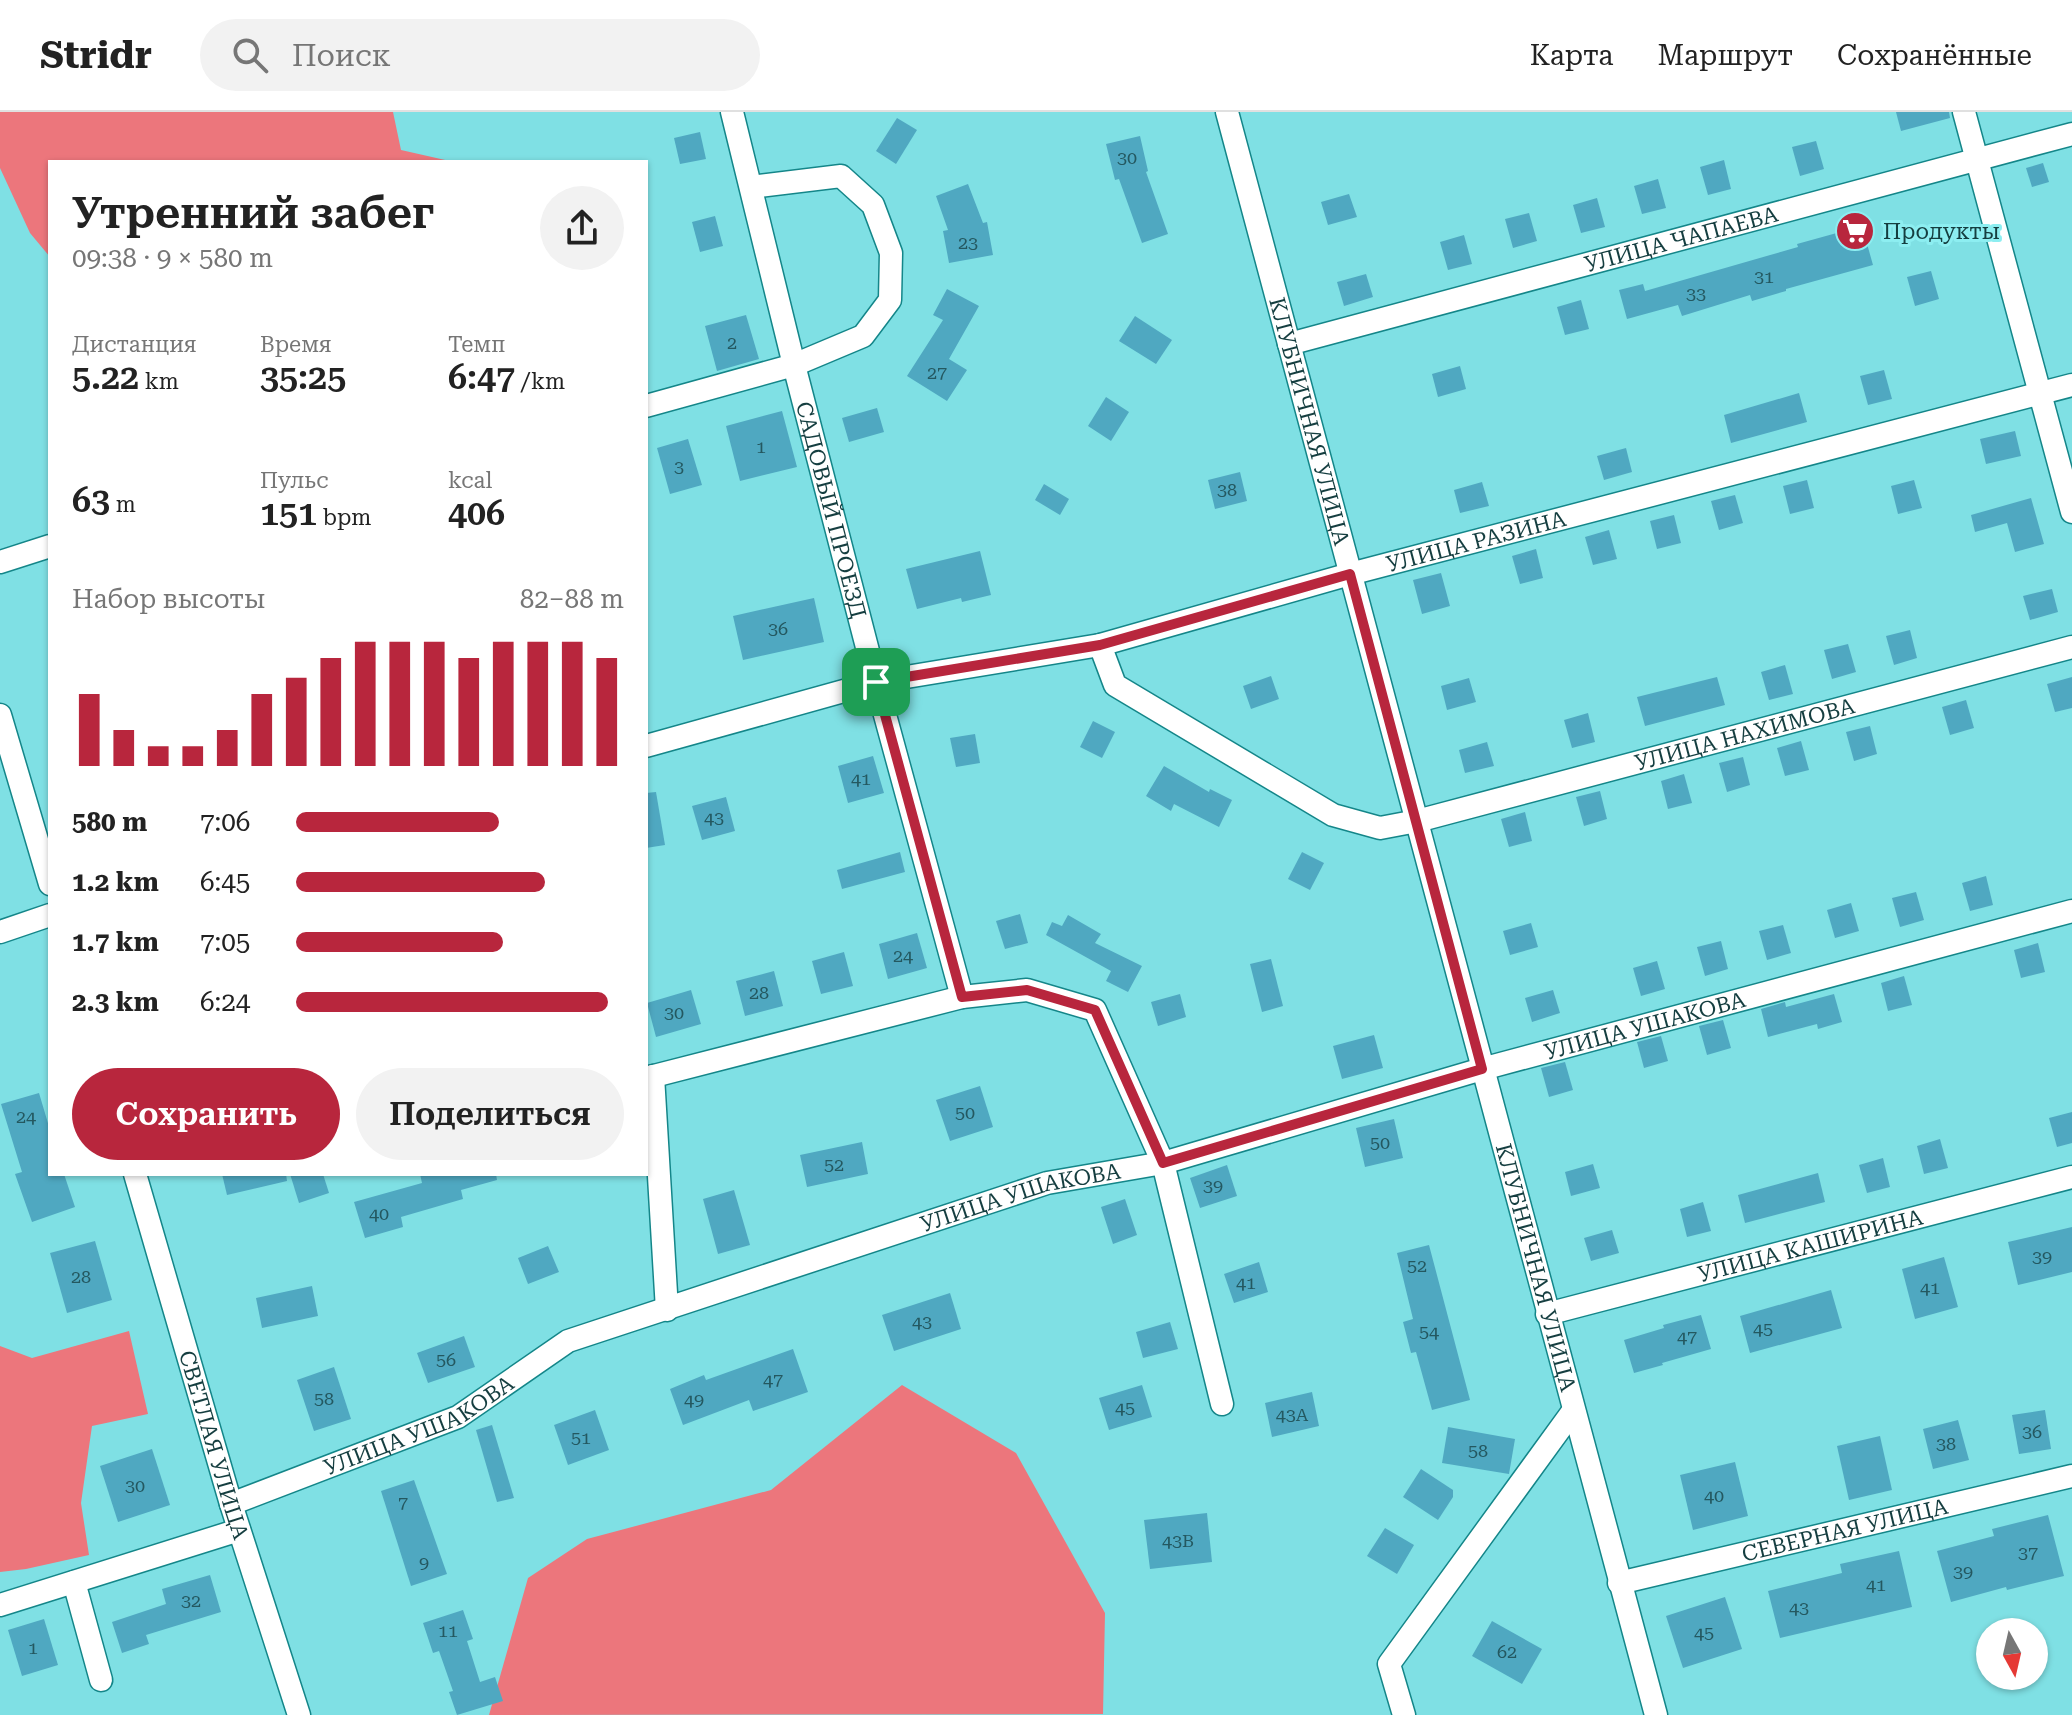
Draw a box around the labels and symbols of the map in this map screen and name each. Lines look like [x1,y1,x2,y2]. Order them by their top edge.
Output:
house number: 30 [1117,147,1137,168]
street label: УЛИЦА ЧАПАЕВА [1582,201,1781,277]
supermarket icon: Продукты [1834,210,1876,252]
place label: Продукты [1883,219,2000,244]
house number: 23 [958,232,978,253]
house number: 31 [1754,266,1774,287]
house number: 33 [1686,283,1706,304]
street label: КЛУБНИЧНАЯ УЛИЦА [1264,295,1354,548]
house number: 2 [727,332,737,353]
house number: 27 [927,362,947,383]
street label: САДОВЫЙ ПРОЕЗД [791,399,871,621]
house number: 1 [756,436,766,457]
house number: 3 [674,456,684,477]
house number: 38 [1217,479,1237,500]
street label: УЛИЦА РАЗИНА [1384,506,1569,577]
house number: 36 [768,618,788,639]
pin [842,648,910,716]
street label: УЛИЦА НАХИМОВА [1632,693,1858,776]
house number: 41 [851,768,871,789]
house number: 43 [704,807,724,828]
house number: 24 [893,945,913,966]
house number: 28 [749,982,769,1003]
street label: УЛИЦА УШАКОВА [1542,987,1749,1065]
house number: 30 [664,1002,684,1023]
house number: 50 [955,1102,975,1123]
house number: 24 [16,1106,36,1127]
house number: 50 [1370,1132,1390,1153]
street label: КЛУБНИЧНАЯ УЛИЦА [1491,1141,1581,1395]
house number: 52 [824,1154,844,1175]
street label: УЛИЦА УШАКОВА [917,1158,1123,1237]
house number: 39 [1203,1175,1223,1196]
house number: 40 [369,1203,389,1224]
street label: УЛИЦА КАШИРИНА [1695,1204,1926,1287]
house number: 39 [2032,1246,2052,1267]
house number: 52 [1407,1255,1427,1276]
house number: 28 [71,1266,91,1287]
house number: 41 [1236,1272,1256,1293]
house number: 41 [1920,1277,1940,1298]
house number: 43 [912,1311,932,1332]
house number: 45 [1753,1318,1773,1339]
house number: 54 [1419,1321,1439,1342]
house number: 47 [1677,1326,1697,1347]
street label: СВЕТЛАЯ УЛИЦА [174,1348,254,1543]
house number: 56 [436,1349,456,1370]
house number: 47 [763,1369,783,1390]
street label: УЛИЦА УШАКОВА [320,1370,519,1480]
house number: 58 [314,1388,334,1409]
house number: 49 [684,1389,704,1410]
house number: 45 [1115,1397,1135,1418]
house number: 43А [1276,1404,1309,1425]
house number: 36 [2022,1421,2042,1442]
house number: 51 [571,1427,591,1448]
house number: 38 [1936,1433,1956,1454]
house number: 58 [1468,1440,1488,1461]
house number: 30 [125,1475,145,1496]
house number: 40 [1704,1485,1724,1506]
house number: 7 [398,1492,408,1513]
street label: СЕВЕРНАЯ УЛИЦА [1739,1494,1951,1567]
house number: 43В [1162,1530,1194,1551]
house number: 37 [2018,1542,2038,1563]
house number: 9 [419,1552,429,1573]
house number: 39 [1953,1561,1973,1582]
house number: 41 [1866,1574,1886,1595]
house number: 32 [181,1590,201,1611]
house number: 43 [1789,1597,1809,1618]
north arrow [1976,1618,2048,1690]
house number: 11 [438,1620,458,1641]
house number: 45 [1694,1622,1714,1643]
house number: 1 [28,1637,38,1658]
house number: 62 [1497,1641,1517,1662]

